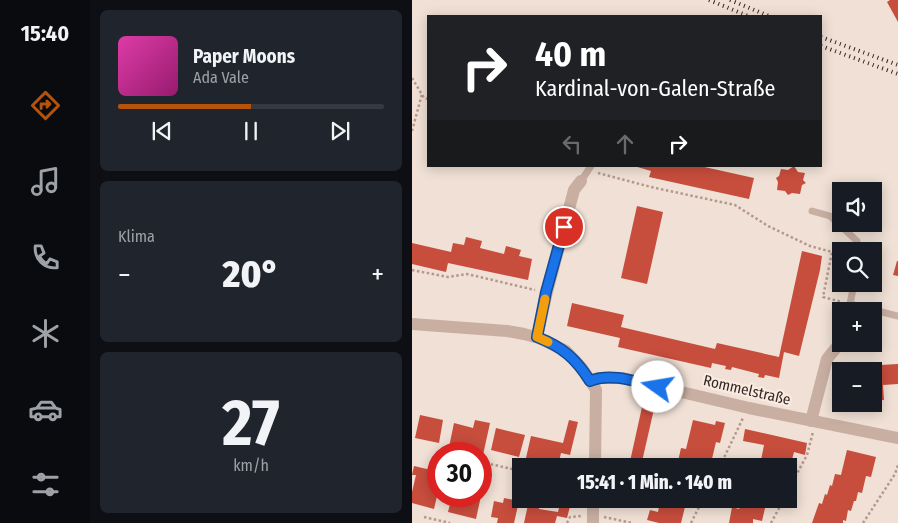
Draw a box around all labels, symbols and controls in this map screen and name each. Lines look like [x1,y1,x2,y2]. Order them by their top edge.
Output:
text: 15:40 [21,20,69,47]
text: 40 m [535,33,606,75]
icon: right [452,35,517,100]
text: Paper Moons [193,45,295,68]
text: Ada Vale [193,68,249,87]
text: Kardinal-von-Galen-Straße [535,75,775,102]
icon: directions [28,88,63,123]
icon: previous [148,117,176,145]
icon: pause [237,117,265,145]
icon: next [326,117,354,145]
icon: left [558,130,586,158]
icon: ahead [611,130,639,158]
icon: right [664,130,692,158]
icon: music [28,164,63,199]
map controls [832,182,882,412]
button: sound [832,182,882,232]
pin [543,206,585,248]
icon: arrive [550,213,578,241]
text: Klima [118,227,155,246]
icon: phone [28,240,63,275]
button: search [832,242,882,292]
text: 20° [223,251,279,297]
text: − [118,258,131,291]
text: + [371,258,384,291]
button: + [832,302,882,352]
icon: climate [28,316,63,351]
position arrow [631,360,683,412]
button: − [832,362,882,412]
street label: Rommelstraße [702,371,792,409]
text: 27 [222,384,280,462]
icon: car [28,392,63,427]
speed limit sign: 30 [427,442,492,507]
text: km/h [233,456,269,475]
icon: filters [28,467,63,502]
text: 15:41 · 1 Min. · 140 m [577,471,732,494]

